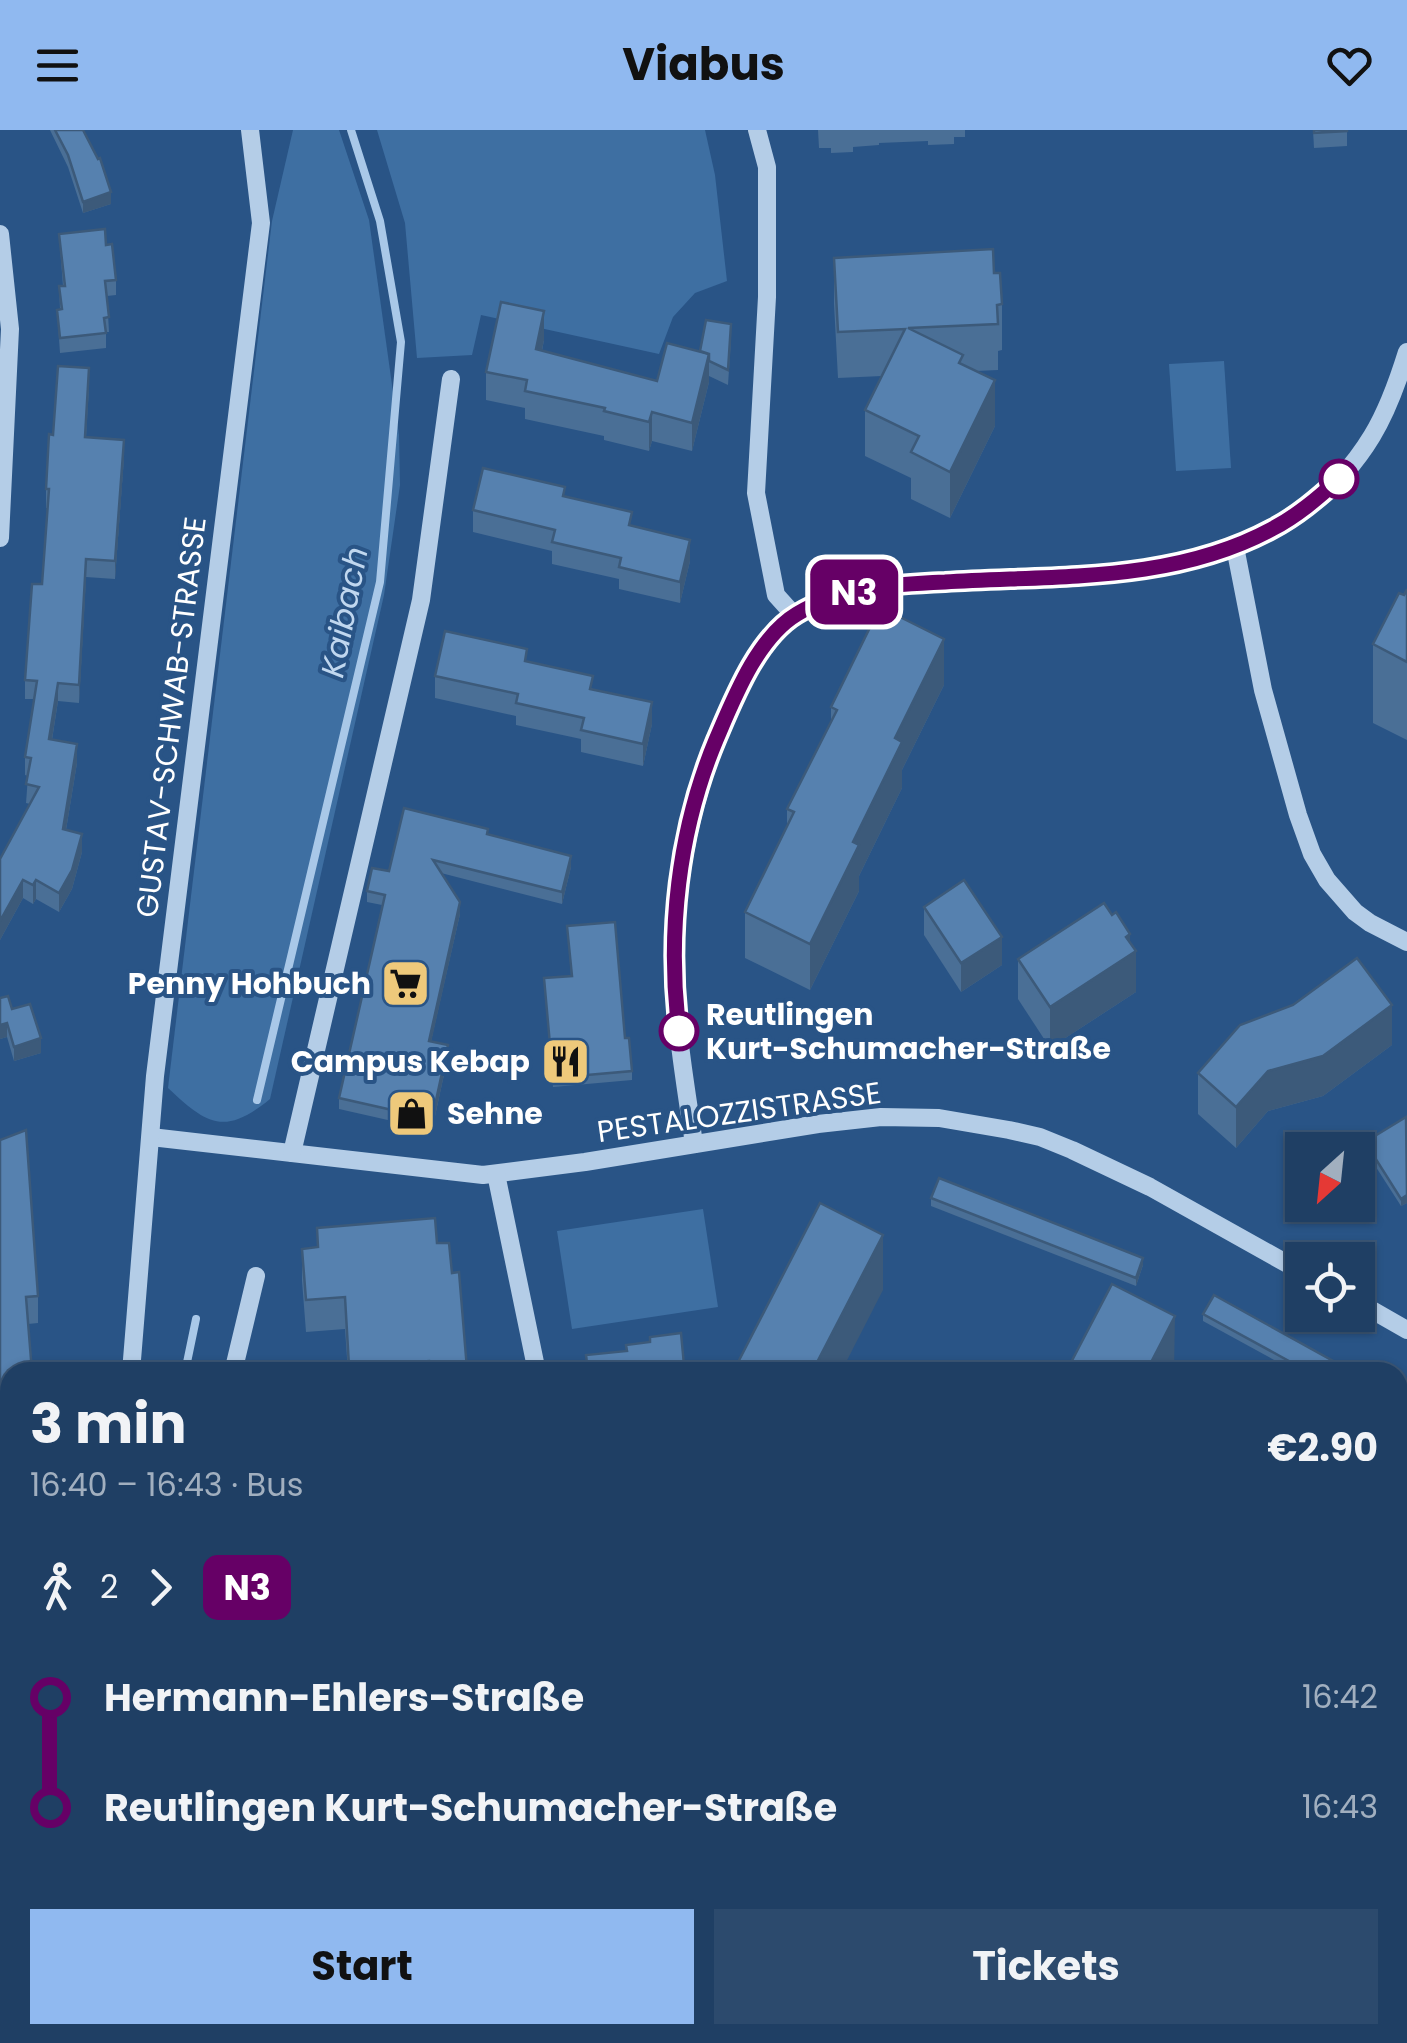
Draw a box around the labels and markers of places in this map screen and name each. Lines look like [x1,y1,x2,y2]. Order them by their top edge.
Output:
unlabelled marker [1320,460,1358,498]
supermarket icon: Penny Hohbuch [380,957,432,1009]
place label: Penny Hohbuch [128,962,371,1005]
place label: Reutlingen Kurt-Schumacher-Straße [706,993,1111,1070]
marker: Reutlingen Kurt-Schumacher-Straße [660,1012,698,1050]
restaurant icon: Campus Kebap [539,1035,591,1087]
place label: Campus Kebap [291,1040,530,1083]
shop icon: Sehne [386,1087,438,1139]
place label: Sehne [447,1092,543,1135]

